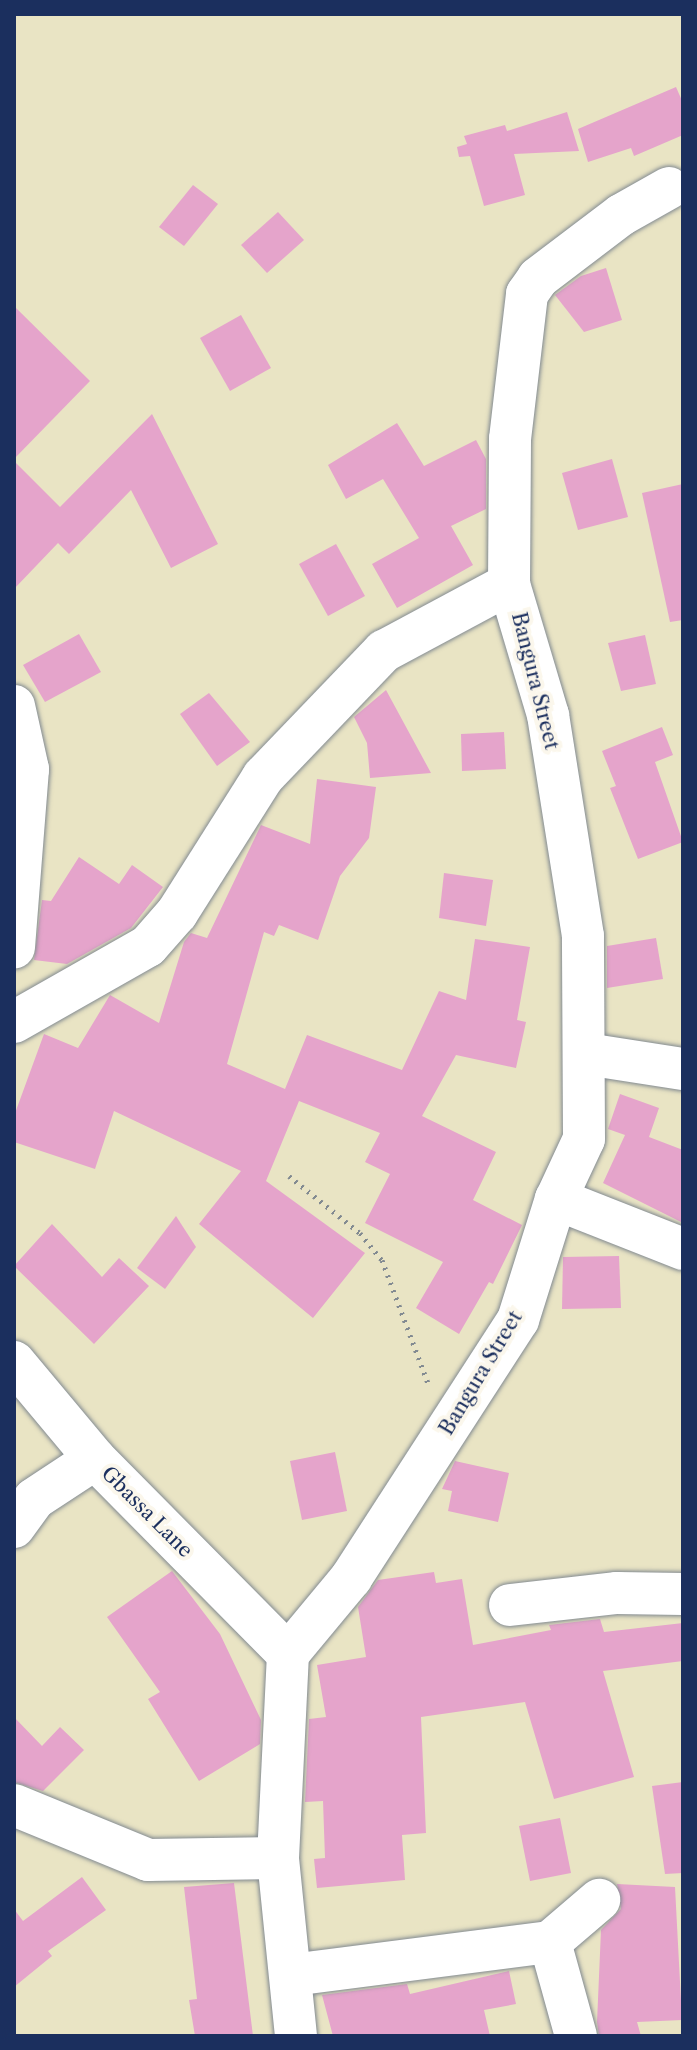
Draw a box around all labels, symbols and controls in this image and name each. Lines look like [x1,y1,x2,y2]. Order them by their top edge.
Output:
street label: Bangura Street [506,610,564,752]
street label: Bangura Street [434,1306,528,1440]
street label: Gbassa Lane [96,1461,198,1563]

